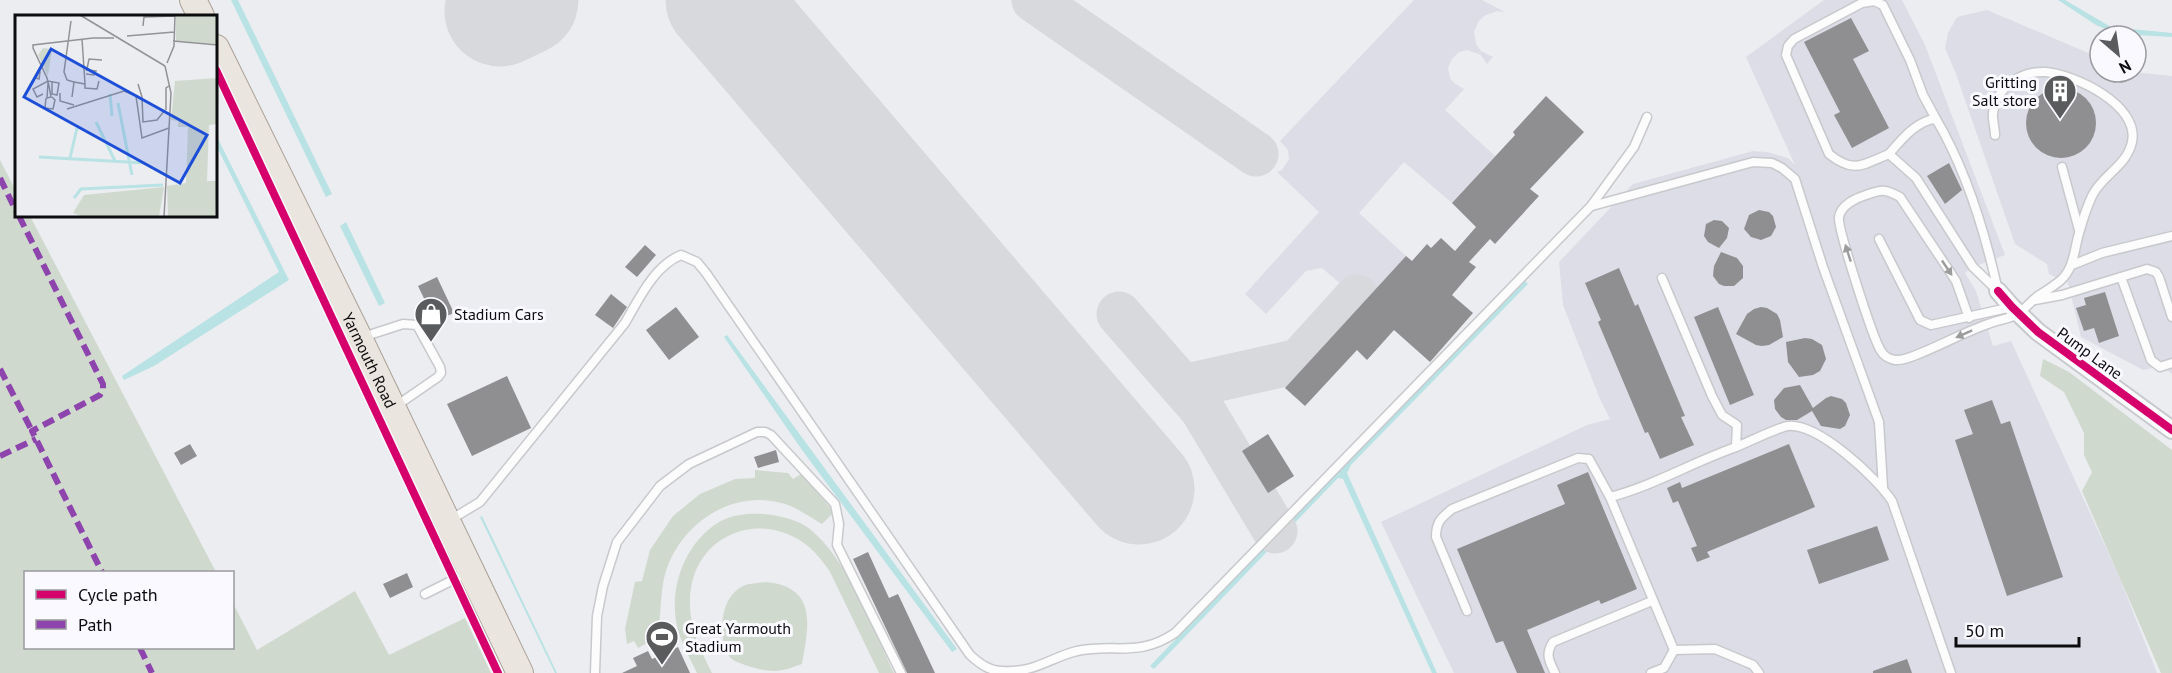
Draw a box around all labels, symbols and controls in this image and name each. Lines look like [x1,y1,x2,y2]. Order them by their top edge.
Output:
inset map [15,15,218,218]
north arrow [2088,24,2148,84]
text: N [2116,56,2135,78]
place label: Gritting Salt store [1972,72,2037,110]
building icon: Gritting Salt store [2042,73,2078,120]
one-way arrow [1842,244,1852,262]
one-way arrow [1941,260,1952,276]
shop icon: Stadium Cars [413,296,449,343]
place label: Stadium Cars [454,304,544,324]
street label: Yarmouth Road [338,309,401,411]
street label: Pump Lane [2053,323,2127,383]
one-way arrow [1955,330,1972,339]
legend [24,571,234,649]
text: Cycle path [78,583,158,606]
scale bar [1956,610,2079,648]
text: Path [78,613,112,636]
place label: Great Yarmouth Stadium [685,618,791,656]
sports icon: Great Yarmouth Stadium [644,619,680,666]
text: 50 m [1965,619,2004,642]

